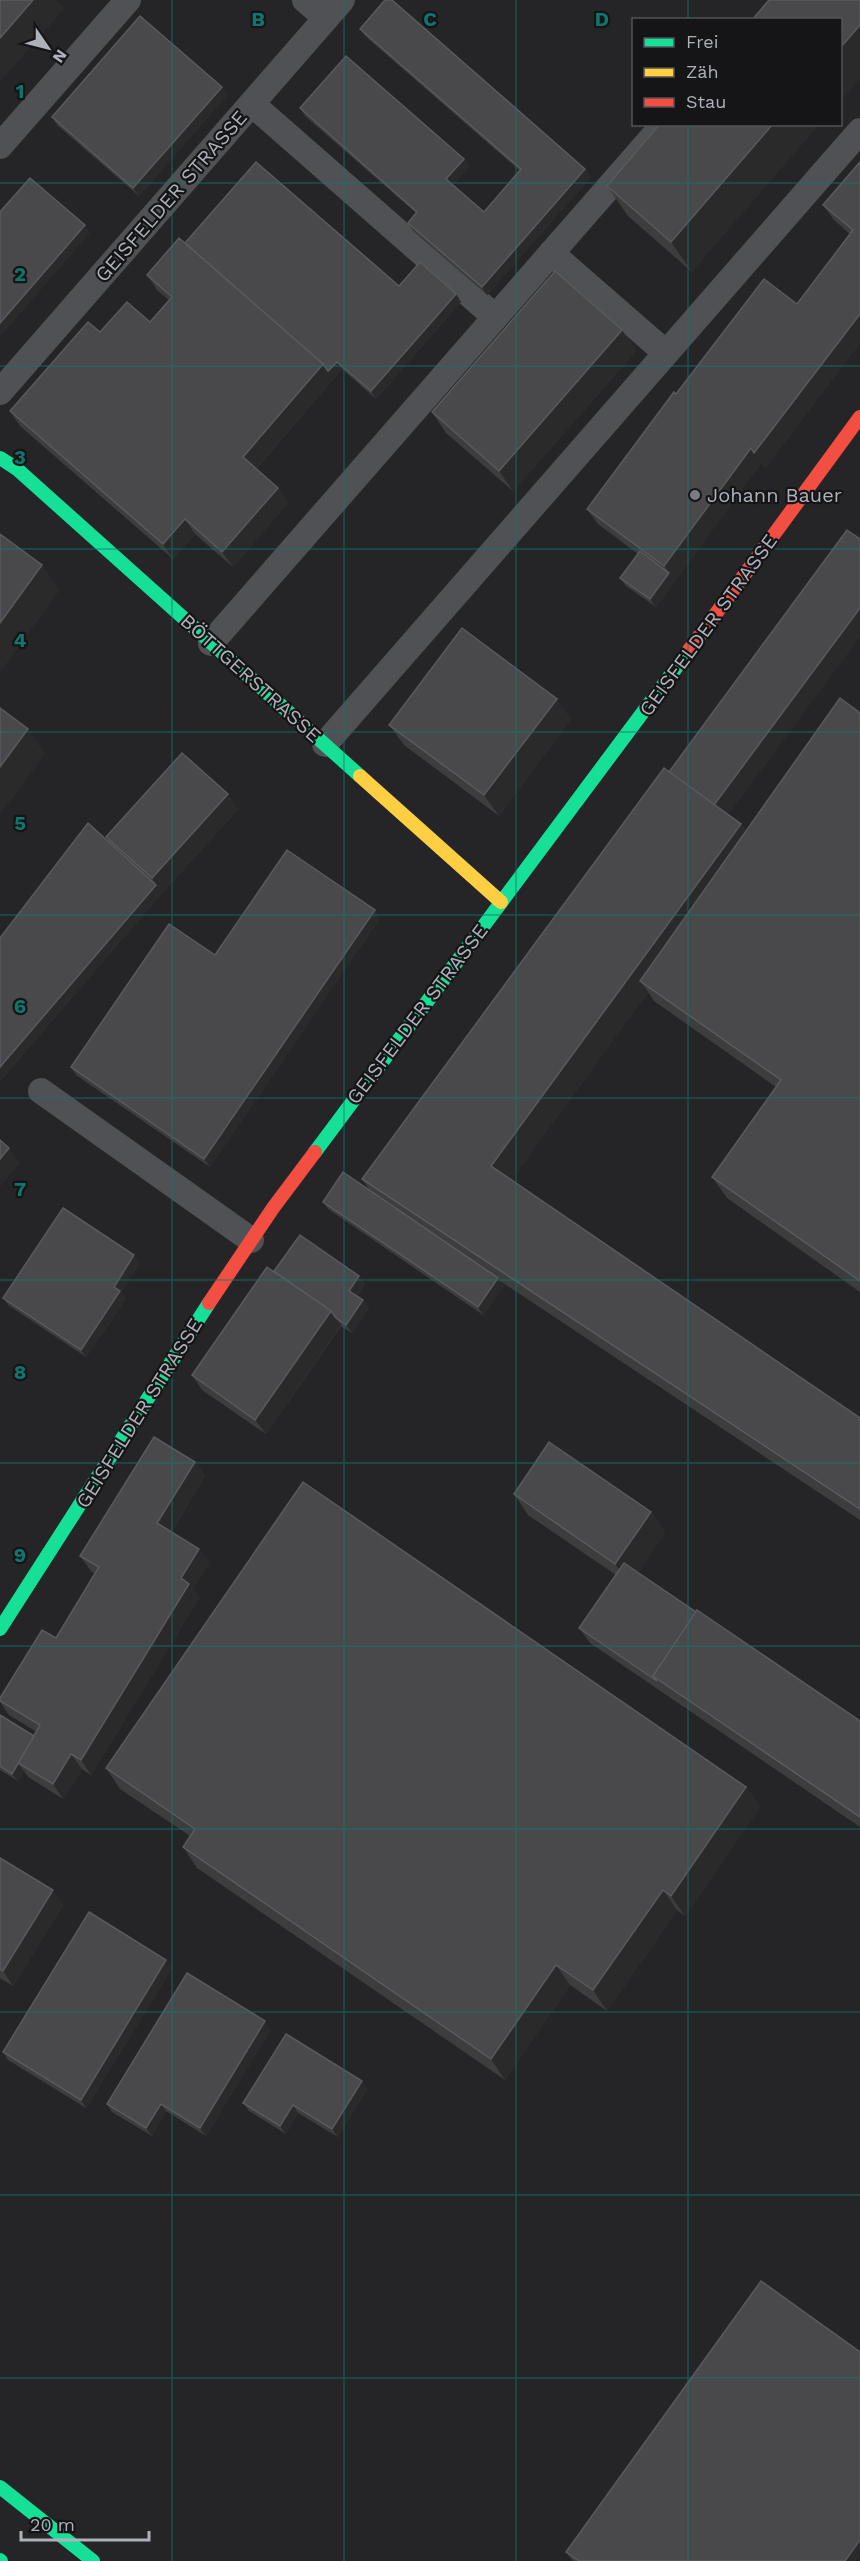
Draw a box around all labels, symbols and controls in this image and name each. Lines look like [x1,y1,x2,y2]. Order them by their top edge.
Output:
text: B [251,7,265,31]
text: C [423,7,437,31]
text: D [595,7,609,31]
north arrow [18,18,78,78]
legend [632,18,842,126]
text: Frei [686,31,718,52]
text: N [49,46,71,67]
text: Zäh [686,61,719,82]
text: 1 [16,79,24,103]
text: Stau [686,91,726,112]
street label: GEISFELDER STRASSE [90,105,252,287]
text: 2 [14,262,26,286]
text: 3 [14,445,26,469]
place label: Johann Bauer [707,483,842,507]
marker: Johann Bauer [688,488,702,502]
street label: GEISFELDER STRASSE [634,529,782,721]
street label: BÖTTGERSTRASSE [176,609,326,747]
text: 4 [14,628,27,652]
text: 5 [14,811,26,835]
street label: GEISFELDER STRASSE [341,919,493,1109]
text: 6 [14,994,26,1018]
text: 7 [14,1177,26,1201]
street label: GEISFELDER STRASSE [71,1314,207,1512]
text: 8 [14,1360,26,1384]
text: 9 [14,1543,26,1567]
scale bar [21,2504,148,2542]
text: 20 m [30,2514,75,2535]

